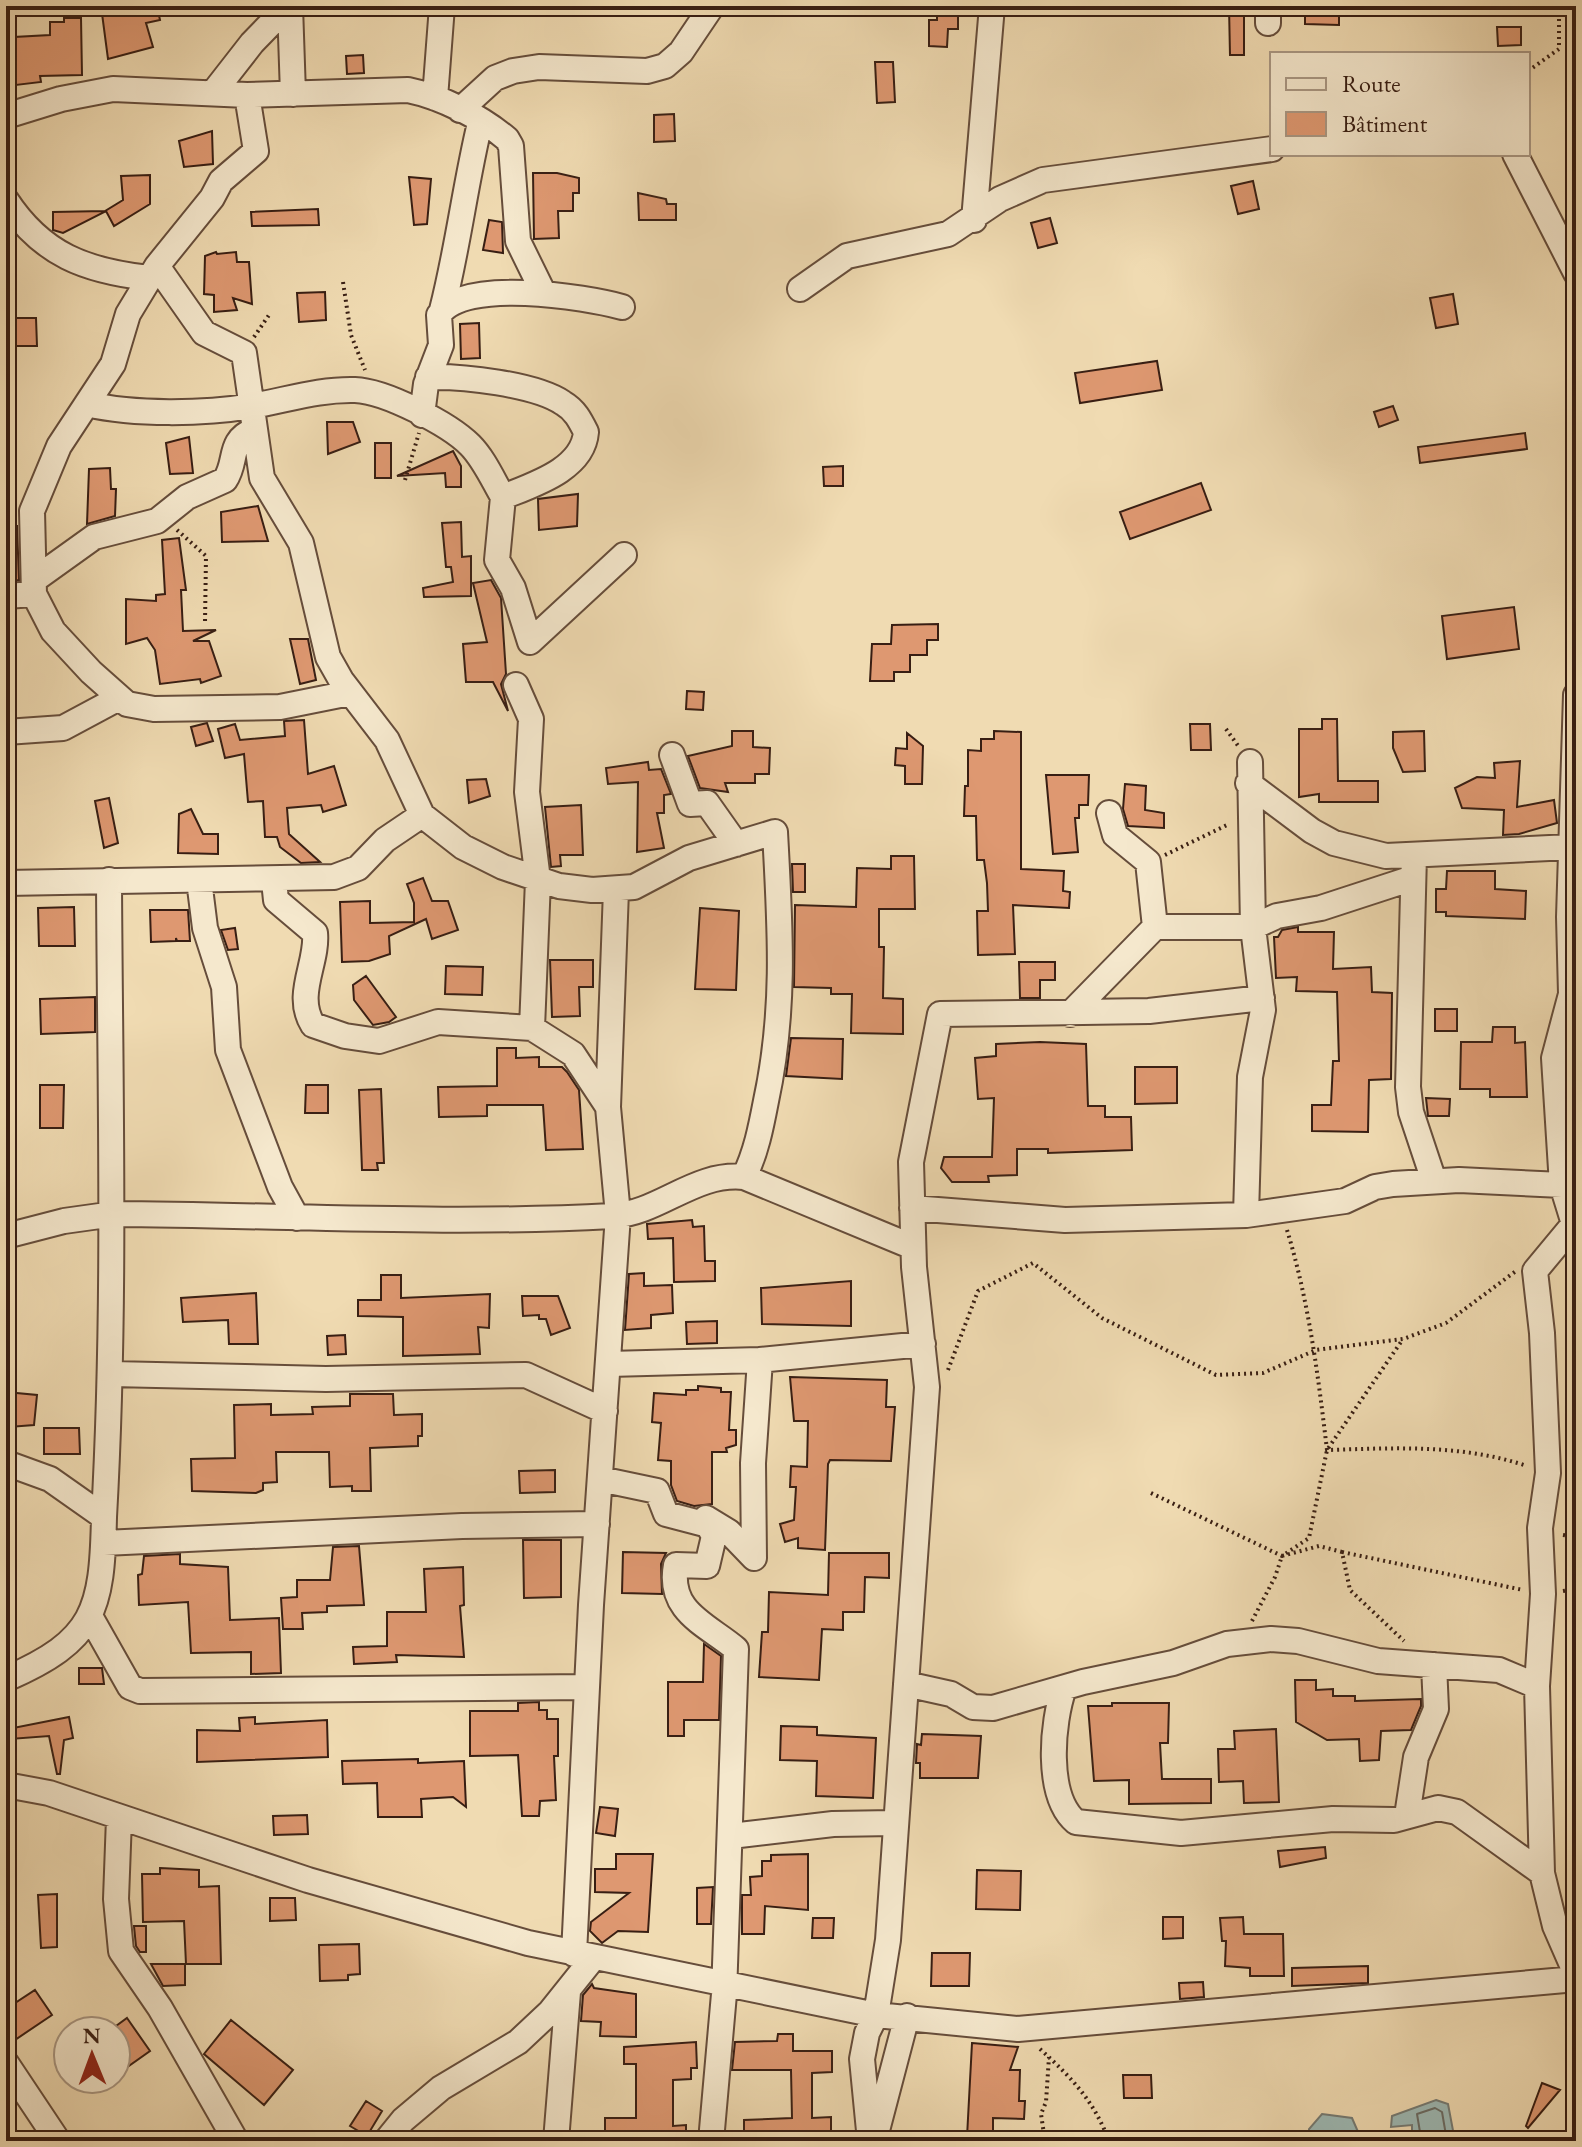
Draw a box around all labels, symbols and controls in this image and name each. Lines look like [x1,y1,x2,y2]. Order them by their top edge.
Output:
legend [1270,52,1530,156]
text: Route [1342,68,1401,99]
text: Bâtiment [1342,108,1428,139]
north arrow [52,2015,132,2095]
text: N [83,2021,101,2050]

